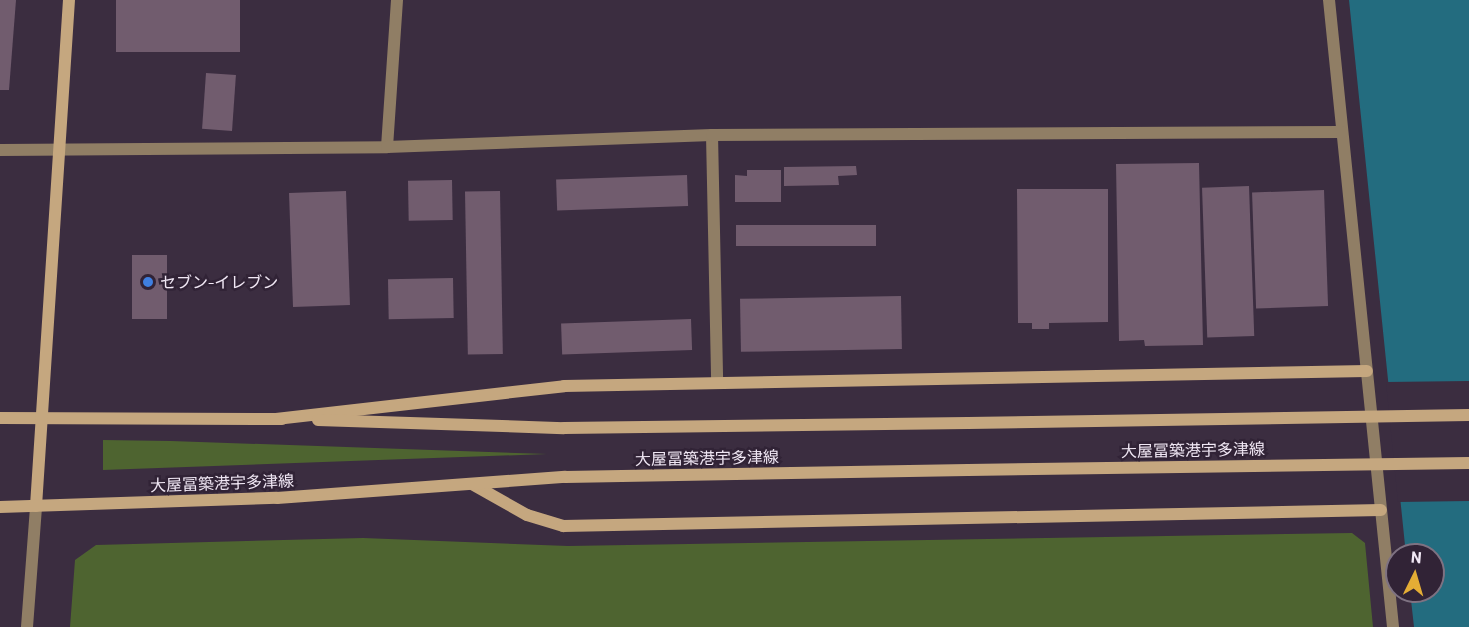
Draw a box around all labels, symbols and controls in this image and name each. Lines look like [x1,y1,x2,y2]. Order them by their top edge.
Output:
place label: セブン-イレブン [160,272,278,292]
marker: セブン-イレブン [141,275,155,289]
street label: 大屋冨築港宇多津線 [1121,439,1265,461]
street label: 大屋冨築港宇多津線 [635,447,779,469]
street label: 大屋冨築港宇多津線 [150,471,294,495]
north arrow [1385,543,1445,603]
text: N [1410,547,1423,566]

